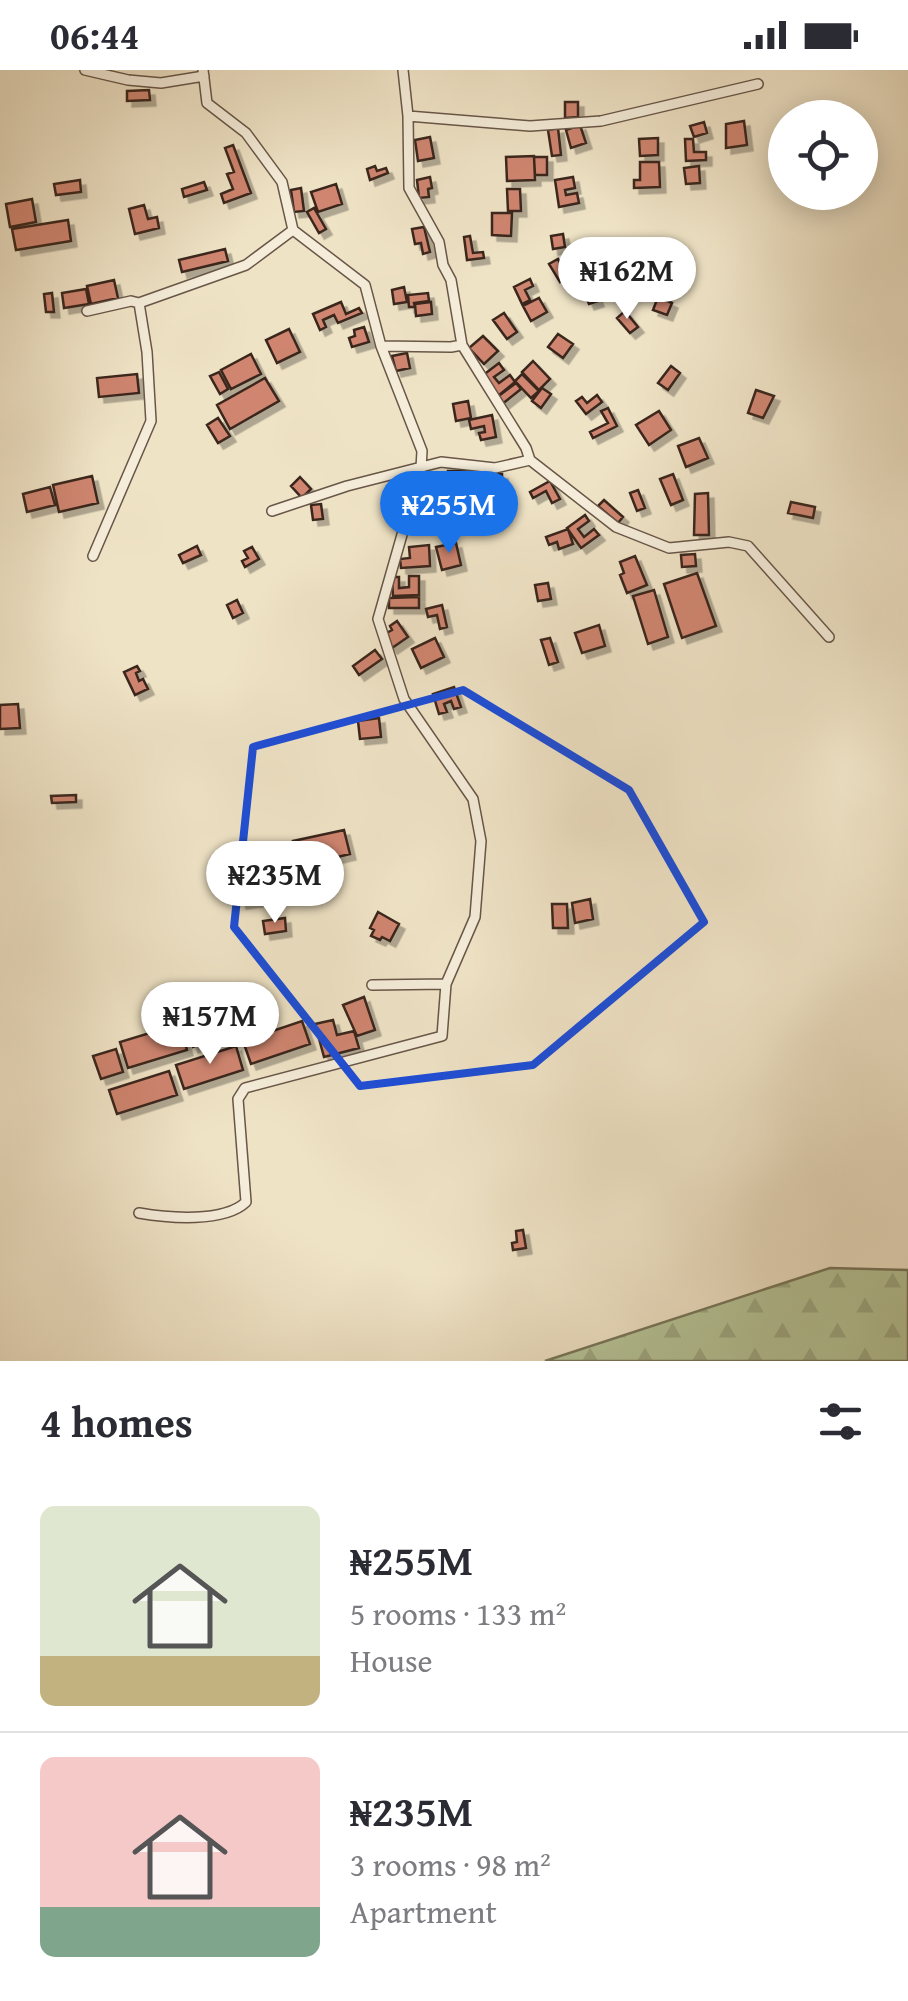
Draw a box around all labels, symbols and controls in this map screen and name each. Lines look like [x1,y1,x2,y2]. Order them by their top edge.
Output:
text: 06:44 [50,7,140,63]
map controls [768,100,878,210]
button: locate [768,100,878,210]
pin: ₦162M [557,237,697,322]
text: ₦162M [580,246,674,293]
pin: ₦255M [379,471,519,556]
text: ₦255M [402,480,496,527]
pin: ₦235M [205,841,345,926]
text: ₦235M [228,850,322,897]
pin: ₦157M [140,982,280,1067]
text: ₦157M [163,991,257,1038]
text: 4 homes [40,1391,193,1452]
icon: filters [813,1394,868,1449]
text: ₦255M [350,1529,473,1590]
icon: home [120,1546,240,1666]
text: 5 rooms · 133 m² [350,1590,566,1637]
text: House [350,1637,433,1684]
text: ₦235M [350,1780,473,1841]
icon: home [120,1797,240,1917]
text: 3 rooms · 98 m² [350,1841,551,1888]
text: Apartment [350,1888,497,1935]

